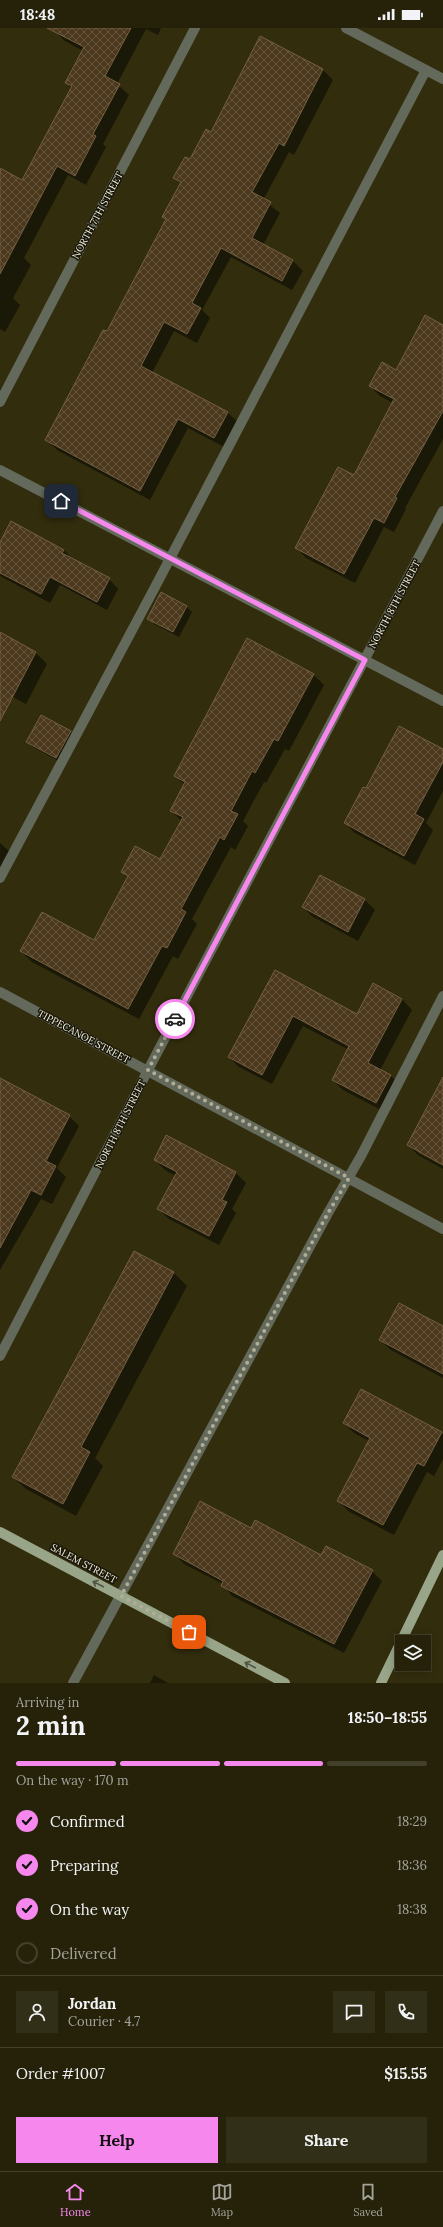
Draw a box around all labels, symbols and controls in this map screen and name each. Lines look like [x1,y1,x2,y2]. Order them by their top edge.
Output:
text: 18:48 [20,5,55,24]
street label: NORTH 7TH STREET [69,169,126,261]
pin [44,484,78,518]
icon: home [50,490,72,512]
street label: NORTH 8TH STREET [366,557,424,651]
courier [155,999,195,1039]
street label: TIPPECANOE STREET [35,1007,133,1067]
icon: car [164,1008,186,1030]
street label: NORTH 8TH STREET [92,1077,149,1171]
street label: SALEM STREET [49,1541,120,1587]
one-way arrow [93,1580,105,1588]
pin [172,1615,206,1649]
icon: bag [178,1621,200,1643]
map controls [395,1635,431,1671]
button: layers [395,1635,431,1671]
one-way arrow [245,1660,257,1668]
text: Arriving in [16,1694,79,1711]
text: 18:50–18:55 [348,1708,427,1727]
text: 2 min [16,1709,86,1742]
text: On the way · 170 m [16,1772,129,1789]
icon: check [16,1810,38,1832]
text: Confirmed [50,1812,125,1831]
text: 18:29 [397,1813,427,1830]
icon: check [16,1854,38,1876]
text: Preparing [50,1856,118,1875]
text: 18:36 [397,1857,427,1874]
icon: check [16,1898,38,1920]
text: On the way [50,1900,129,1919]
text: 18:38 [397,1901,427,1918]
text: Delivered [50,1944,117,1963]
button: person [16,1991,58,2033]
button: chat [333,1991,375,2033]
button: phone [385,1991,427,2033]
text: Jordan [68,1994,116,2013]
text: Courier · 4.7 [68,2013,140,2030]
text: Order #1007 [16,2064,105,2083]
text: $15.55 [384,2064,427,2083]
button: Help [16,2117,218,2163]
button: Share [226,2117,427,2163]
tab: Home [60,2181,91,2219]
tab: Map [211,2181,233,2219]
tab: Saved [353,2181,383,2219]

